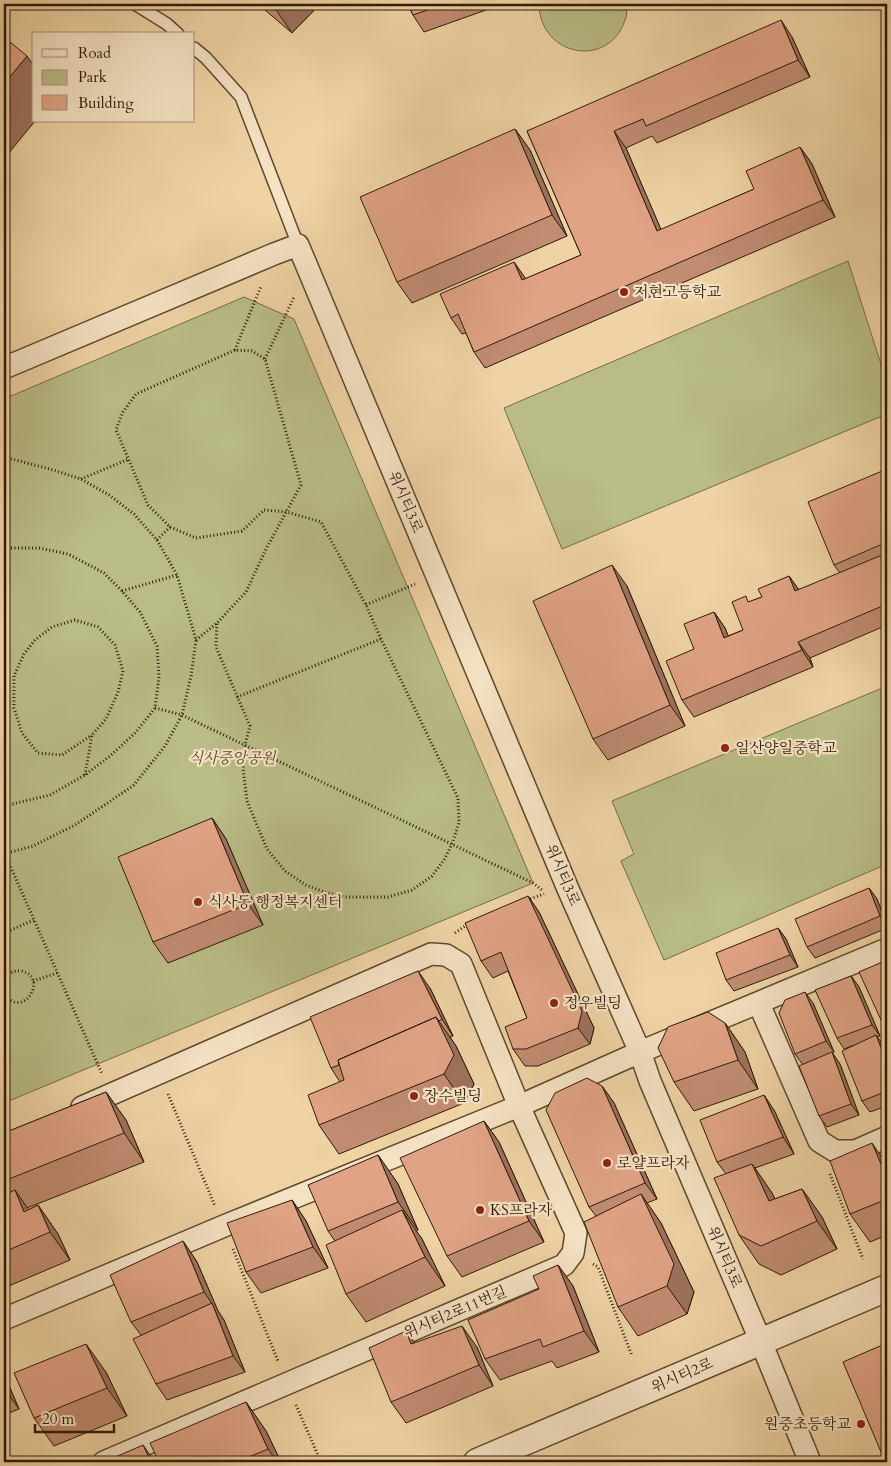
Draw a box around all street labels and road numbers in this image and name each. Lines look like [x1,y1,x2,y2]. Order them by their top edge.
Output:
street label: 위시티3로 [384,468,428,537]
street label: 위시티3로 [541,841,585,910]
street label: 위시티3로 [703,1223,747,1292]
street label: 위시티2로11번길 [400,1281,510,1343]
street label: 위시티2로 [648,1353,717,1397]

